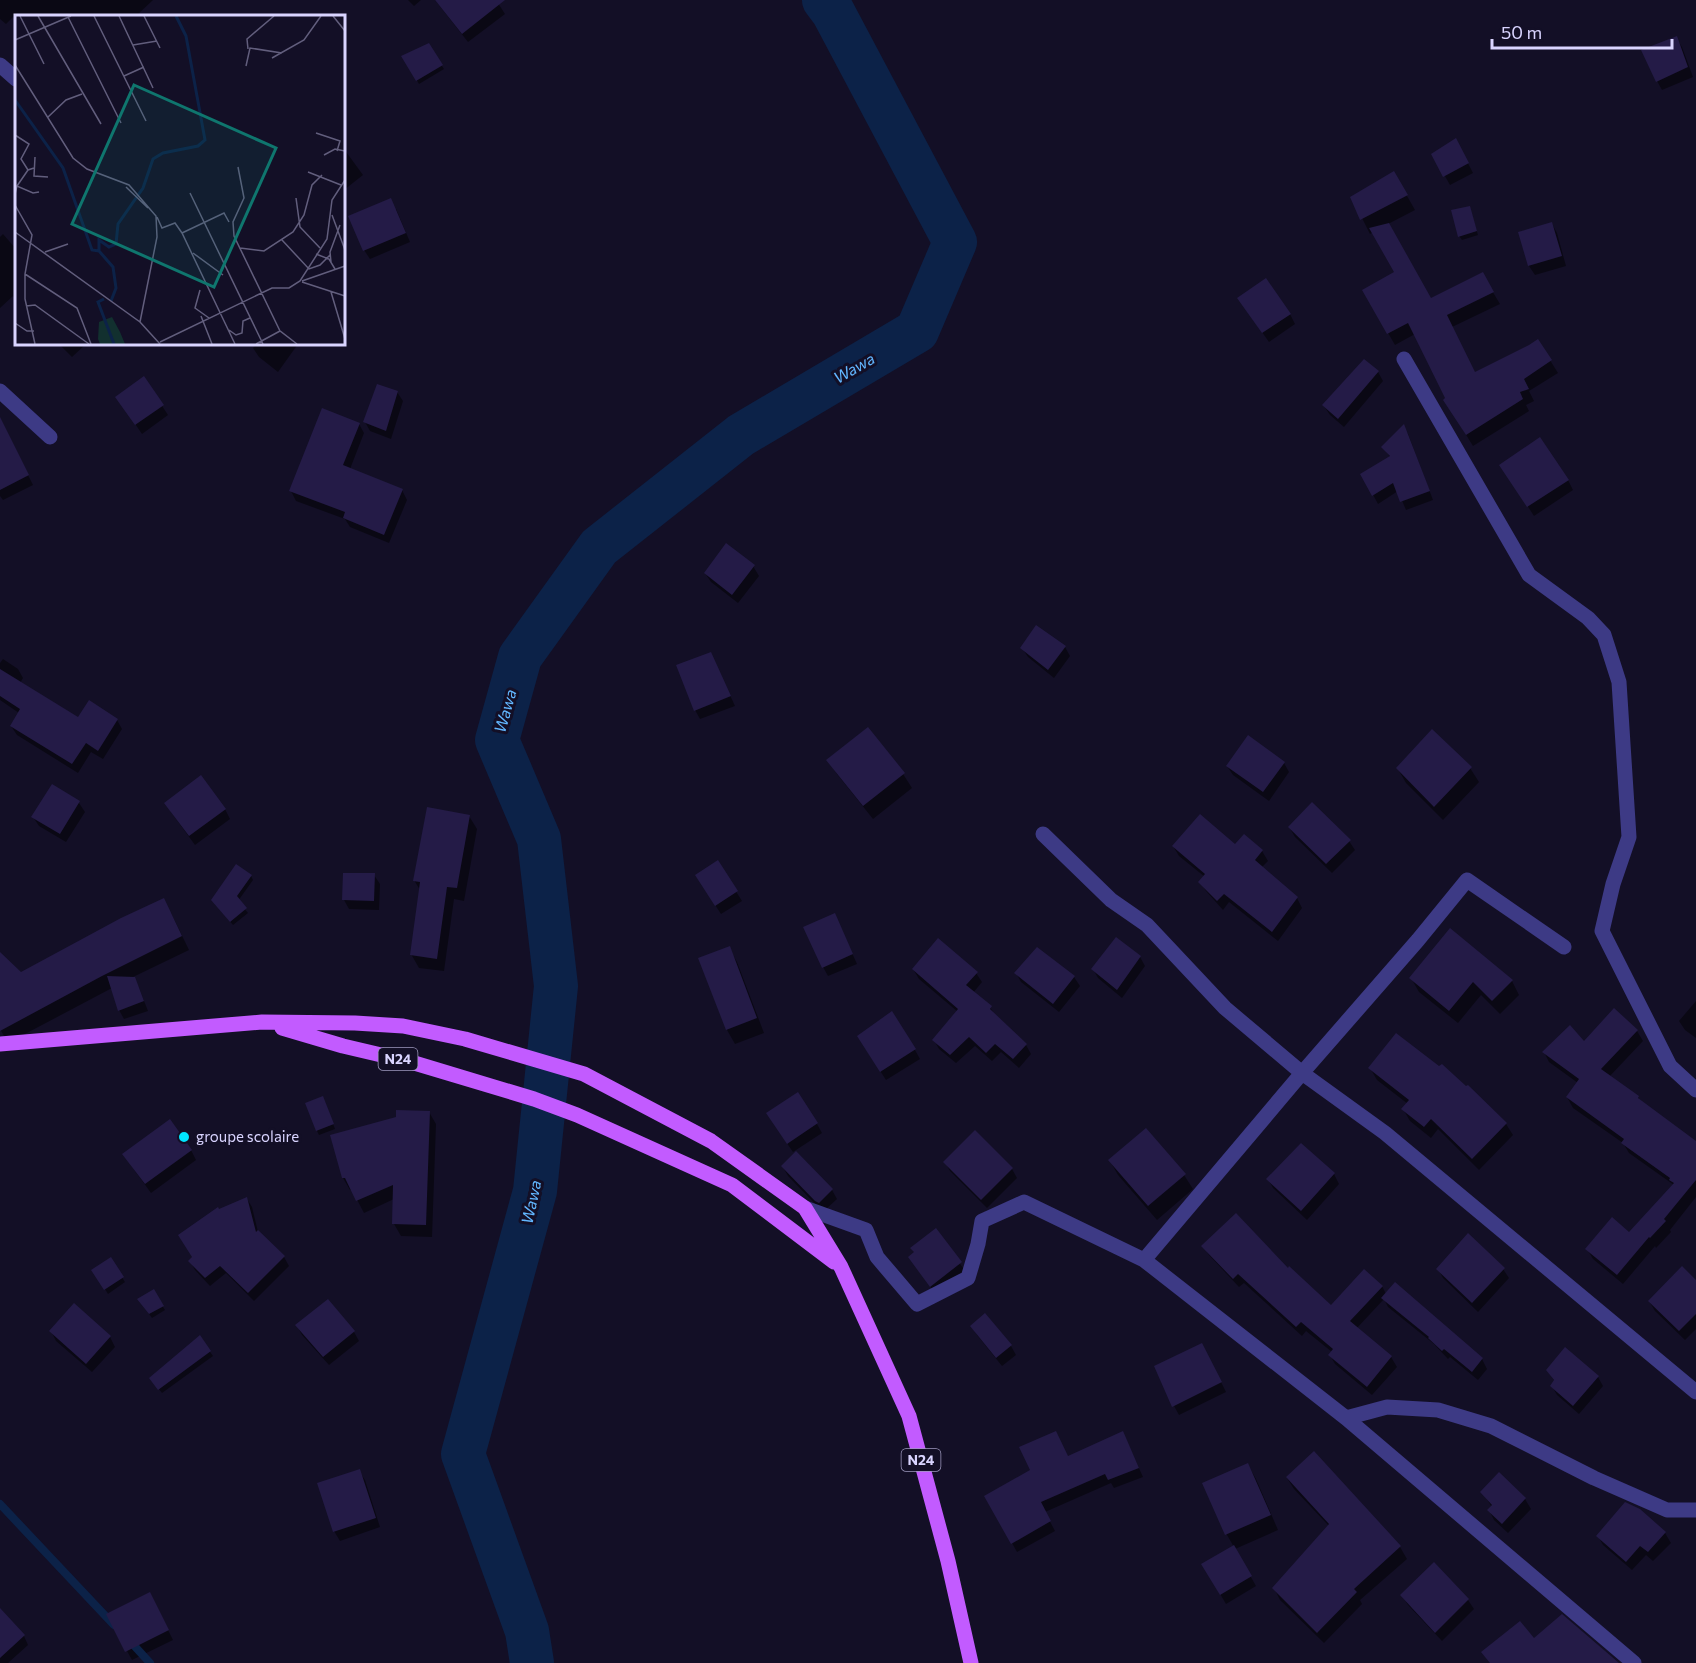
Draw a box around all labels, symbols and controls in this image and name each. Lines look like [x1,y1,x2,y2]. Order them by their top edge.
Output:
scale bar [1492,12,1672,50]
inset map [15,15,345,345]
text: 50 m [1501,21,1542,43]
water label: Wawa [830,348,878,387]
water label: Wawa [489,687,520,735]
road number: N24 [378,1048,418,1070]
place label: groupe scolaire [196,1127,299,1145]
marker: groupe scolaire [177,1130,191,1144]
water label: Wawa [517,1178,544,1226]
road number: N24 [902,1449,940,1471]

